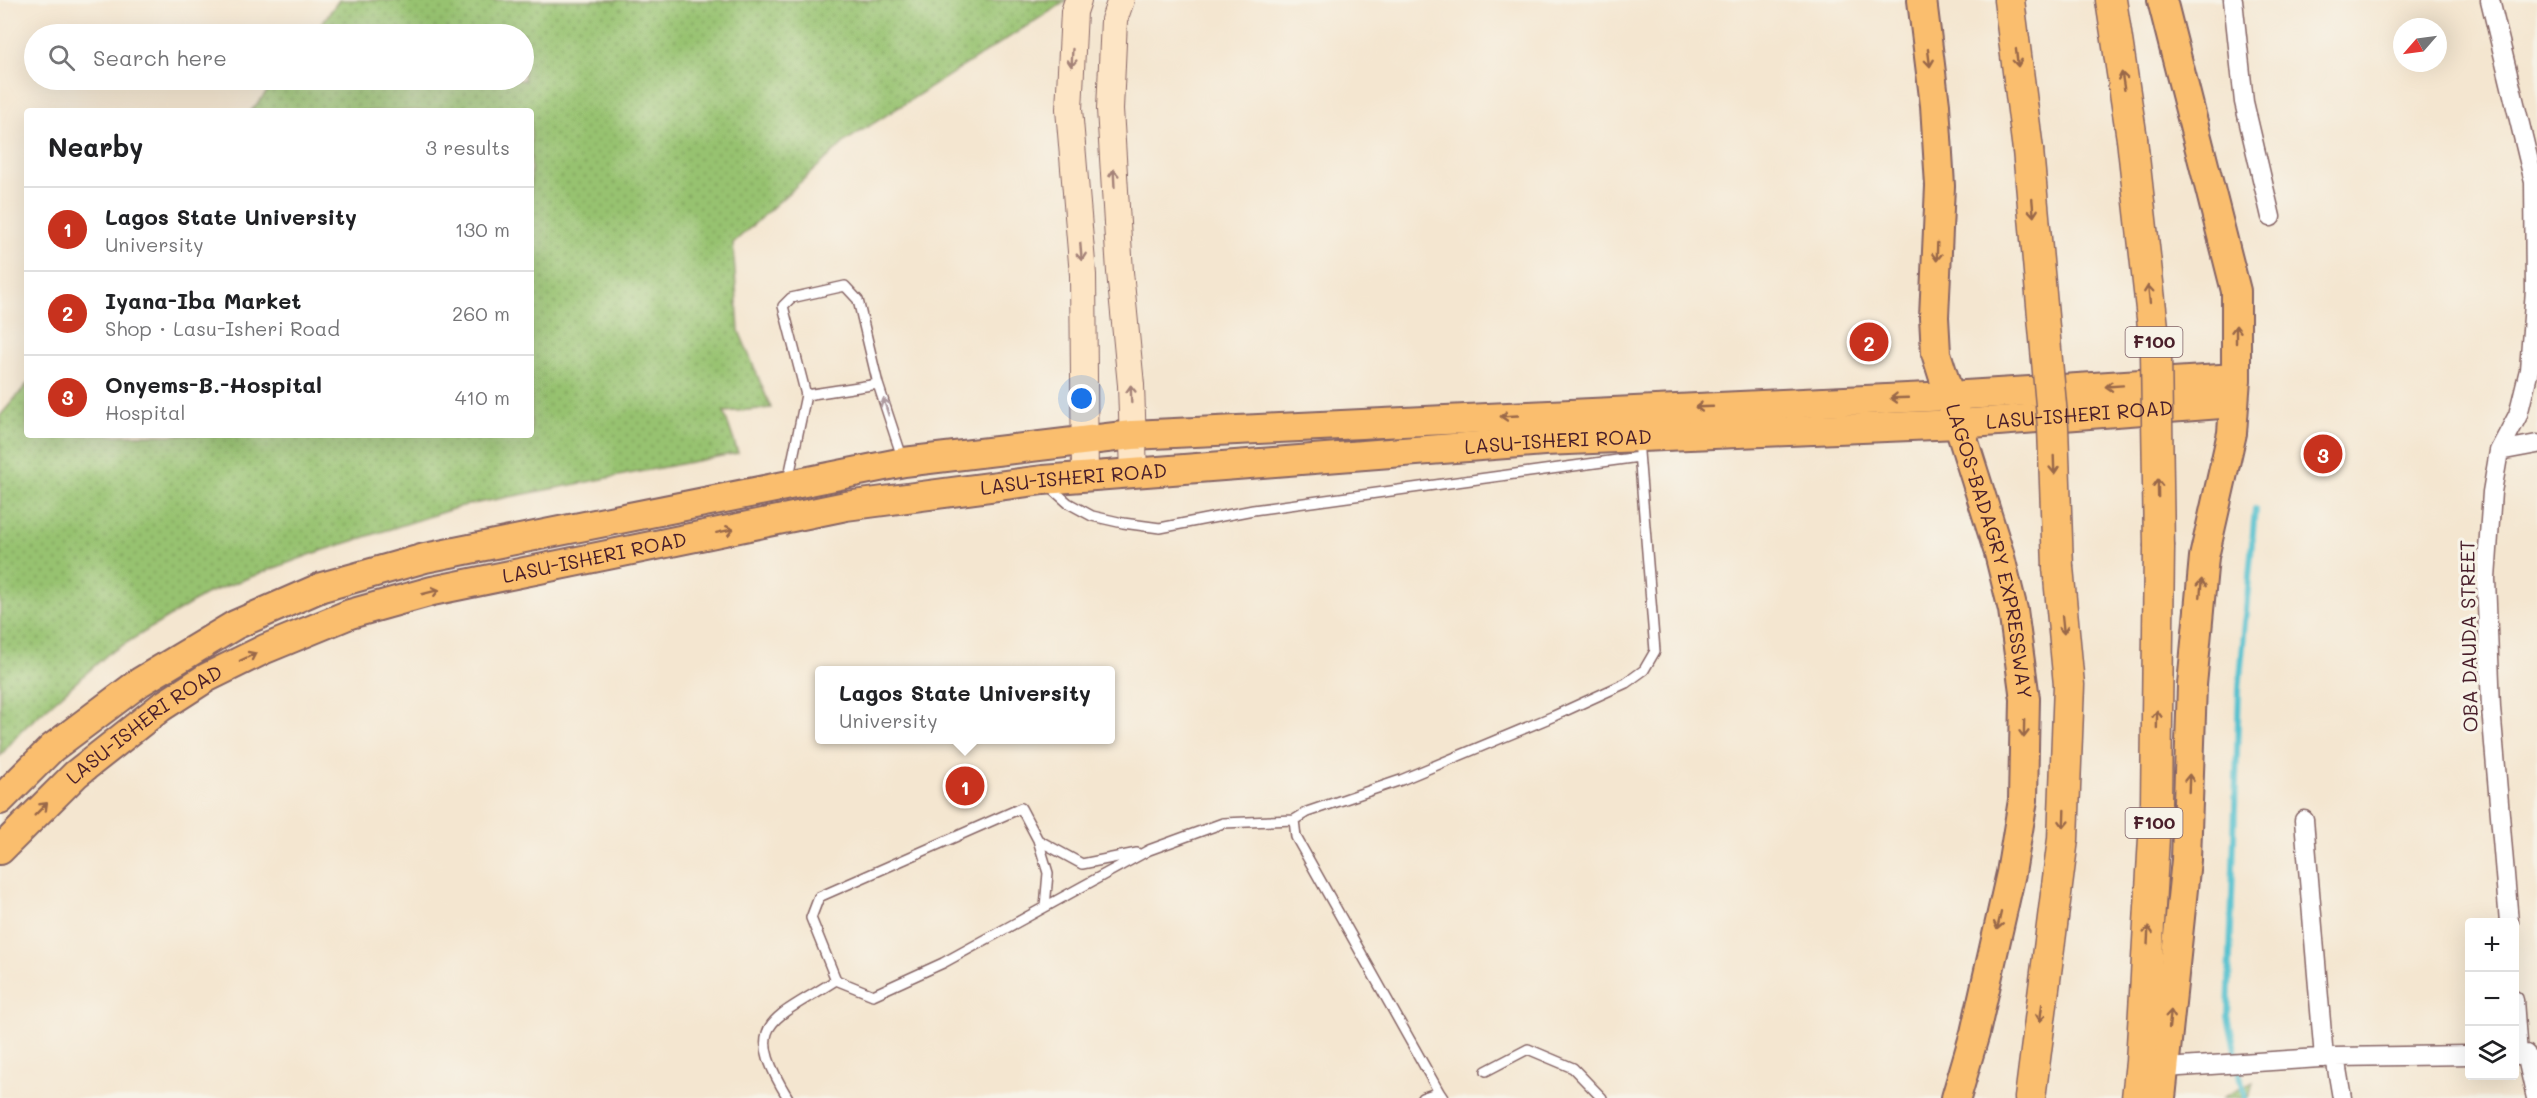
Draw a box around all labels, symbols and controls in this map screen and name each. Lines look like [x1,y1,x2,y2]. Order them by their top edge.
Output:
north arrow [2393,18,2447,72]
search box [24,24,534,90]
icon: search [45,41,78,74]
text: Search here [93,43,227,72]
one-way arrow [1066,47,1077,67]
one-way arrow [1924,48,1935,67]
one-way arrow [2011,48,2022,67]
one-way arrow [2117,71,2128,91]
text: Nearby [48,130,143,164]
text: 3 results [425,134,510,160]
one-way arrow [1108,169,1119,189]
one-way arrow [2028,197,2039,217]
text: Lagos State University [105,202,357,231]
text: 1 [63,216,72,242]
text: 130 m [455,216,510,242]
text: University [105,231,204,257]
one-way arrow [1076,242,1087,262]
one-way arrow [1931,242,1942,262]
one-way arrow [2143,284,2154,304]
text: Iyana-Iba Market [105,286,301,315]
text: 2 [62,300,73,326]
text: 260 m [452,300,510,326]
text: Shop · Lasu-Isheri Road [105,315,340,341]
pin: 2 [1850,320,1888,364]
one-way arrow [2230,324,2242,344]
road number: F100 [2126,327,2182,357]
text: Onyems-B.-Hospital [105,370,322,399]
one-way arrow [2105,381,2125,392]
text: 3 [62,384,74,410]
text: 410 m [455,384,510,410]
your location [1067,384,1096,413]
one-way arrow [1125,384,1137,404]
one-way arrow [1889,393,1909,404]
street label: LASU-ISHERI ROAD [1985,394,2174,434]
one-way arrow [879,398,890,417]
text: Hospital [105,399,186,425]
street label: LAGOS-BADAGRY EXPRESSWAY [1941,400,2039,700]
one-way arrow [1694,401,1714,412]
one-way arrow [1500,410,1520,421]
street label: LASU-ISHERI ROAD [1463,423,1652,459]
pin: 3 [2304,432,2342,476]
one-way arrow [2049,454,2060,474]
street label: LASU-ISHERI ROAD [979,456,1168,500]
one-way arrow [2152,479,2164,499]
street label: LASU-ISHERI ROAD [500,525,689,588]
one-way arrow [715,525,735,536]
street label: OBA DAUDA STREET [2453,539,2483,733]
one-way arrow [2196,579,2207,599]
one-way arrow [422,585,441,597]
one-way arrow [2058,614,2069,634]
one-way arrow [239,650,257,662]
street label: LASU-ISHERI ROAD [60,658,226,789]
popup [815,666,1115,744]
text: Lagos State University [839,678,1091,707]
text: University [839,707,938,733]
one-way arrow [2151,710,2162,730]
one-way arrow [2018,718,2030,738]
pin: 1 [946,764,984,808]
one-way arrow [2183,773,2194,793]
one-way arrow [34,801,49,816]
road number: F100 [2126,808,2182,838]
one-way arrow [2058,809,2069,829]
one-way arrow [1993,911,2005,930]
map controls [2465,918,2519,1080]
button: + [2465,918,2519,972]
one-way arrow [2143,925,2154,945]
button: − [2465,972,2519,1026]
one-way arrow [2035,1003,2046,1022]
one-way arrow [2165,1010,2176,1029]
button: layers [2465,1026,2519,1080]

